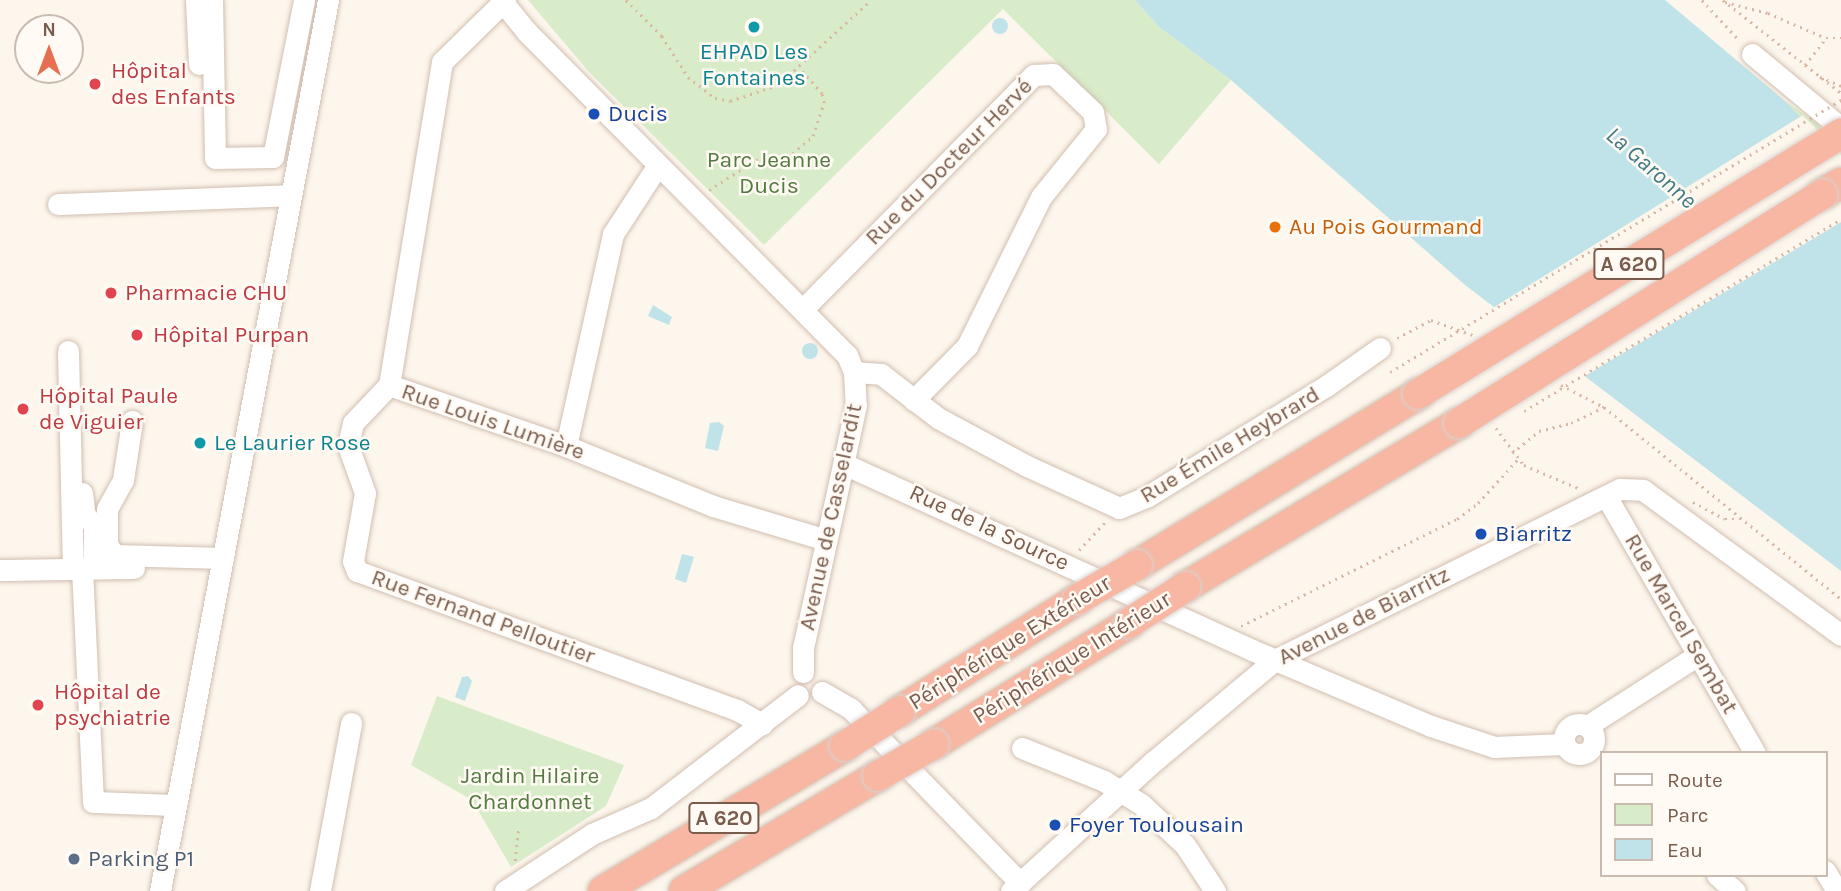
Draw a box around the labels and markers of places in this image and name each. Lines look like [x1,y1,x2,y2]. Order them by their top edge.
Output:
marker: EHPAD Les Fontaines [746,19,762,35]
place label: EHPAD Les Fontaines [700,38,808,92]
place label: Hôpital des Enfants [111,57,236,111]
marker: Hôpital des Enfants [85,74,105,94]
place label: Ducis [608,100,668,128]
marker: Ducis [586,106,602,122]
place label: Au Pois Gourmand [1289,213,1483,241]
marker: Au Pois Gourmand [1267,219,1283,235]
place label: Pharmacie CHU [125,279,287,307]
marker: Pharmacie CHU [103,285,119,301]
place label: Hôpital Purpan [153,321,309,349]
marker: Hôpital Purpan [127,325,147,345]
place label: Hôpital Paule de Viguier [39,382,178,436]
marker: Hôpital Paule de Viguier [13,399,33,419]
place label: Le Laurier Rose [214,429,371,457]
marker: Le Laurier Rose [192,435,208,451]
place label: Biarritz [1495,520,1572,548]
marker: Biarritz [1473,526,1489,542]
place label: Hôpital de psychiatrie [54,678,171,732]
marker: Hôpital de psychiatrie [28,695,48,715]
place label: Foyer Toulousain [1069,811,1244,839]
marker: Foyer Toulousain [1047,817,1063,833]
place label: Parking P1 [88,845,194,873]
marker: Parking P1 [66,851,82,867]

